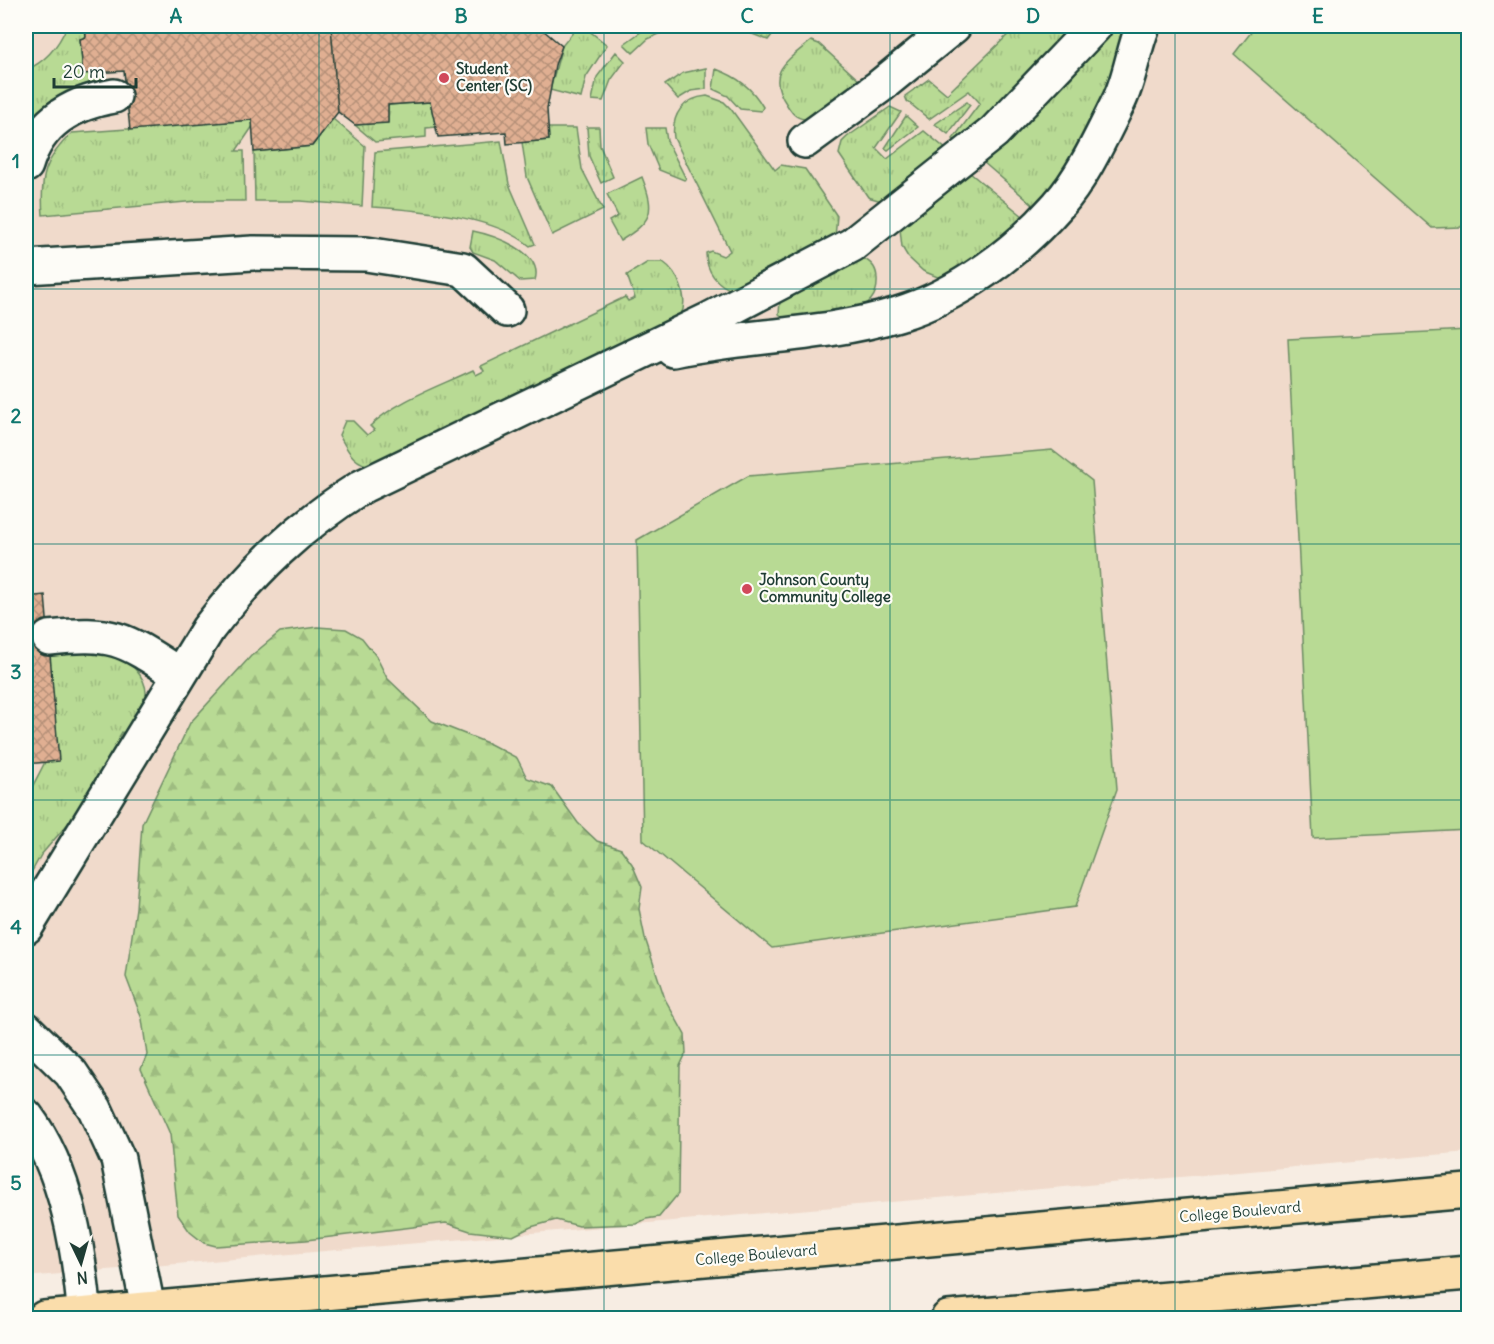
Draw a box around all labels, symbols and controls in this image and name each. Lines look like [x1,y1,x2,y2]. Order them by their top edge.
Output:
text: A [170,3,183,28]
text: B [454,3,468,28]
text: C [740,3,754,28]
text: D [1026,3,1040,28]
text: E [1312,3,1324,28]
scale bar [54,51,136,89]
place label: Student Center (SC) [456,59,533,96]
text: 20 m [63,60,105,83]
marker: Student Center (SC) [437,71,451,85]
text: 1 [12,148,20,173]
text: 2 [11,403,22,428]
place label: Johnson County Community College [759,570,891,607]
marker: Johnson County Community College [740,582,754,596]
text: 3 [10,659,22,684]
text: 4 [10,914,22,939]
text: 5 [10,1170,22,1195]
street label: College Boulevard [1178,1197,1302,1226]
north arrow [51,1233,111,1293]
street label: College Boulevard [694,1240,818,1269]
text: N [76,1267,89,1288]

